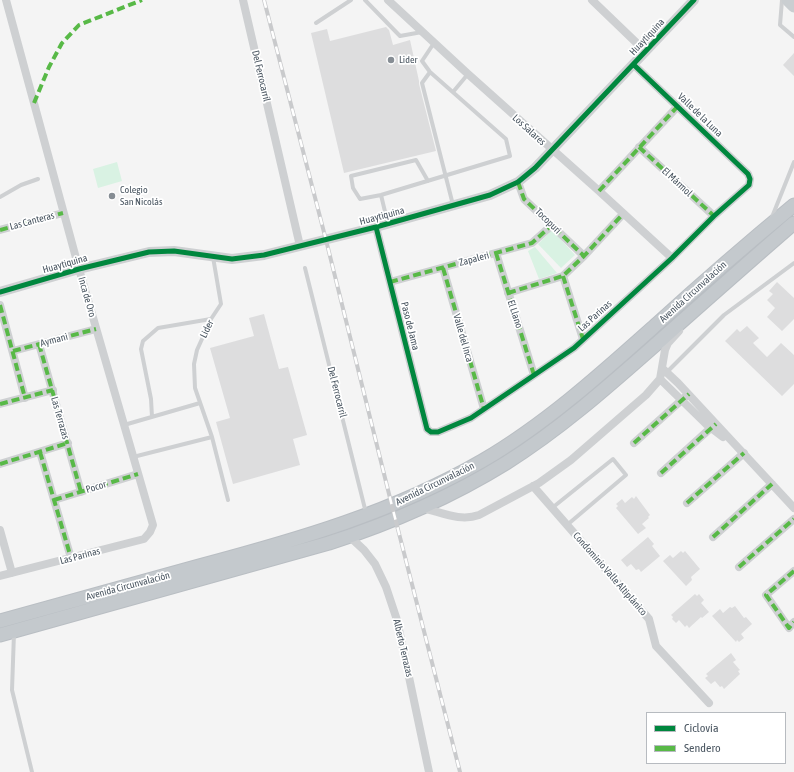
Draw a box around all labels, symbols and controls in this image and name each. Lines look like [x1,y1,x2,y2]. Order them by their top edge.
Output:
street label: Huaytiquina [627,16,667,58]
street label: Del Ferrocarril [249,49,273,103]
place label: Lider [399,54,417,66]
marker: Lider [386,55,396,65]
street label: Valle de la Luna [675,91,725,139]
street label: Los Salares [510,112,548,148]
street label: El Mármol [659,165,695,199]
place label: Colegio San Nicolás [120,184,162,208]
marker: Colegio San Nicolás [107,191,117,201]
street label: Huaytiquina [358,204,406,228]
street label: Tocopuri [532,206,564,236]
street label: Las Canteras [8,209,56,233]
street label: Zapaleri [458,249,490,269]
street label: Huaytiquina [41,252,89,276]
street label: Avenida Circunvalación [657,259,729,325]
street label: Inca de Oro [76,276,98,318]
street label: El Llano [505,298,525,330]
street label: Las Parinas [576,298,614,334]
street label: Paso de Jama [398,301,422,351]
street label: Valle del Inca [450,313,476,363]
street label: Lider [198,318,216,340]
street label: Aymani [39,331,69,349]
street label: Del Ferrocarril [325,365,349,419]
street label: Las Terrazas [48,395,72,441]
street label: Avenida Circunvalación [394,460,476,508]
street label: Pocor [84,478,108,496]
street label: Condominio Valle Altiplánico [570,530,650,618]
street label: Las Parinas [59,545,101,567]
street label: Avenida Circunvalación [85,569,171,603]
street label: Alberto Terrazas [391,618,415,678]
legend [646,712,786,764]
text: Ciclovía [684,721,718,735]
text: Sendero [684,741,721,755]

